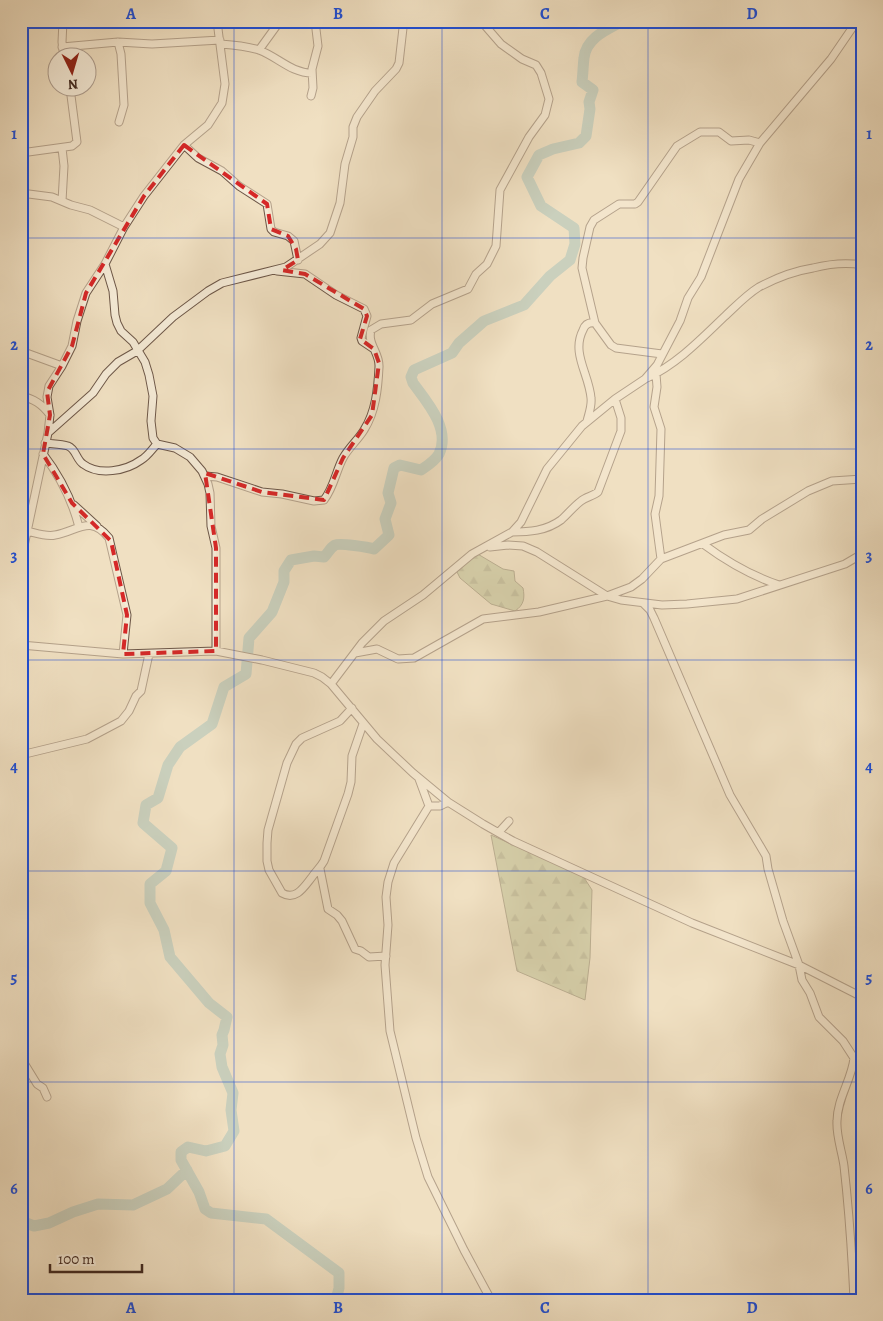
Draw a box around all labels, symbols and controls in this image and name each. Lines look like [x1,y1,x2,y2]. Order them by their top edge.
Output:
text: A [125,3,137,25]
text: B [333,3,343,25]
text: C [540,3,550,25]
text: D [746,3,758,25]
north arrow [48,48,98,98]
text: N [67,75,79,94]
text: 1 [11,123,17,145]
text: 1 [866,123,872,145]
text: 2 [10,334,18,356]
text: 2 [865,334,873,356]
text: 3 [11,545,18,567]
text: 3 [866,545,873,567]
text: 4 [10,756,18,778]
text: 4 [865,756,873,778]
text: 5 [11,967,18,989]
text: 5 [866,967,873,989]
text: 6 [10,1178,18,1200]
text: 6 [865,1178,873,1200]
scale bar [50,1241,142,1273]
text: 100 m [58,1249,95,1269]
text: A [125,1297,137,1319]
text: B [333,1297,343,1319]
text: C [540,1297,550,1319]
text: D [746,1297,758,1319]

